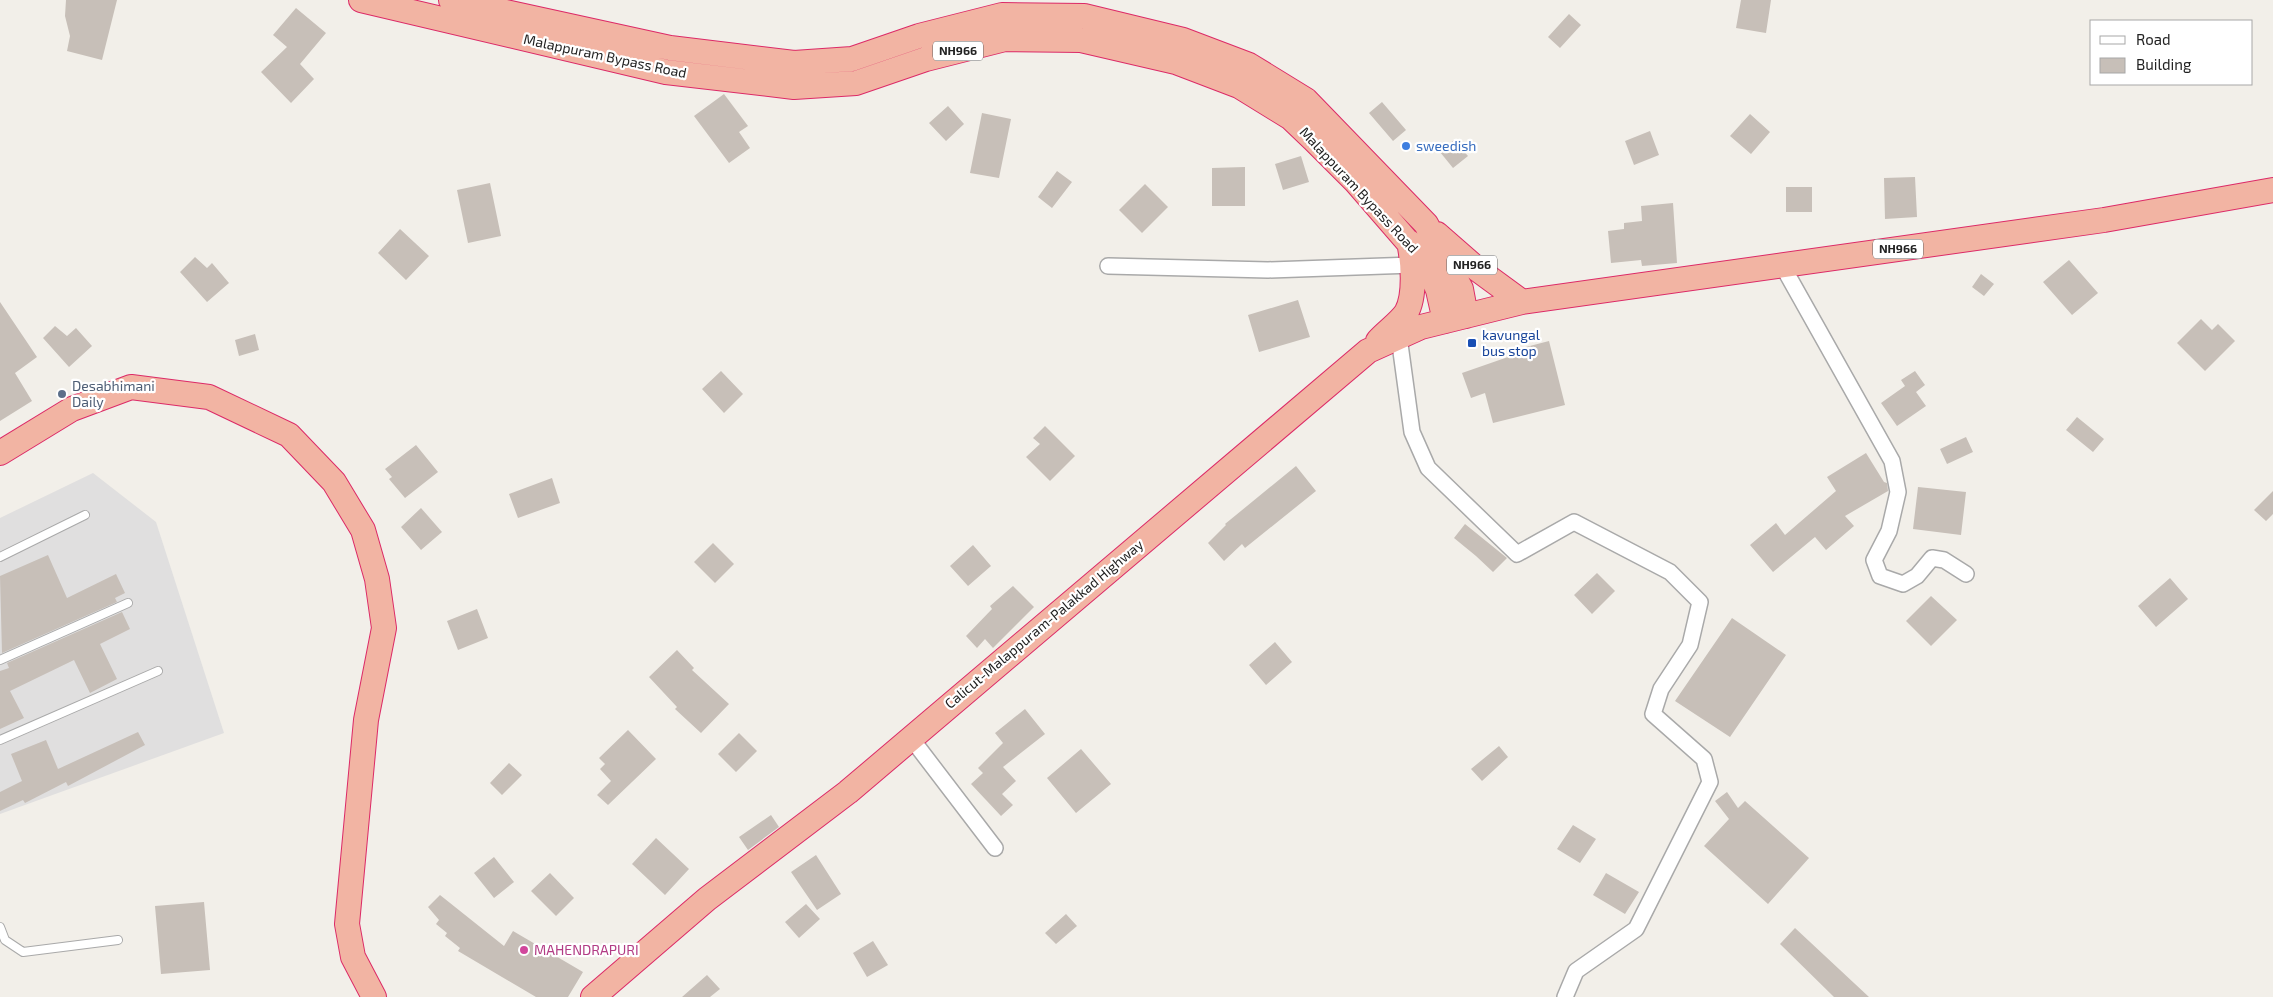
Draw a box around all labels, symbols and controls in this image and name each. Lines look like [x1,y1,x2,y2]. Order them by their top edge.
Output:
legend [2090,20,2253,85]
street label: Malappuram Bypass Road [522,30,688,81]
text: Road [2136,30,2171,48]
road number: NH966 [933,41,983,60]
text: Building [2136,55,2192,73]
street label: Malappuram Bypass Road [1296,123,1422,256]
place label: sweedish [1416,137,1476,154]
marker: sweedish [1400,140,1412,152]
road number: NH966 [1873,240,1923,258]
road number: NH966 [1447,256,1497,274]
place label: kavungal bus stop [1482,326,1541,359]
marker: kavungal bus stop [1466,337,1478,349]
place label: Desabhimani Daily [72,377,155,410]
marker: Desabhimani Daily [56,388,68,400]
street label: Calicut-Malappuram-Palakkad Highway [941,535,1147,712]
place label: MAHENDRAPURI [534,941,639,958]
marker: MAHENDRAPURI [518,944,530,956]

